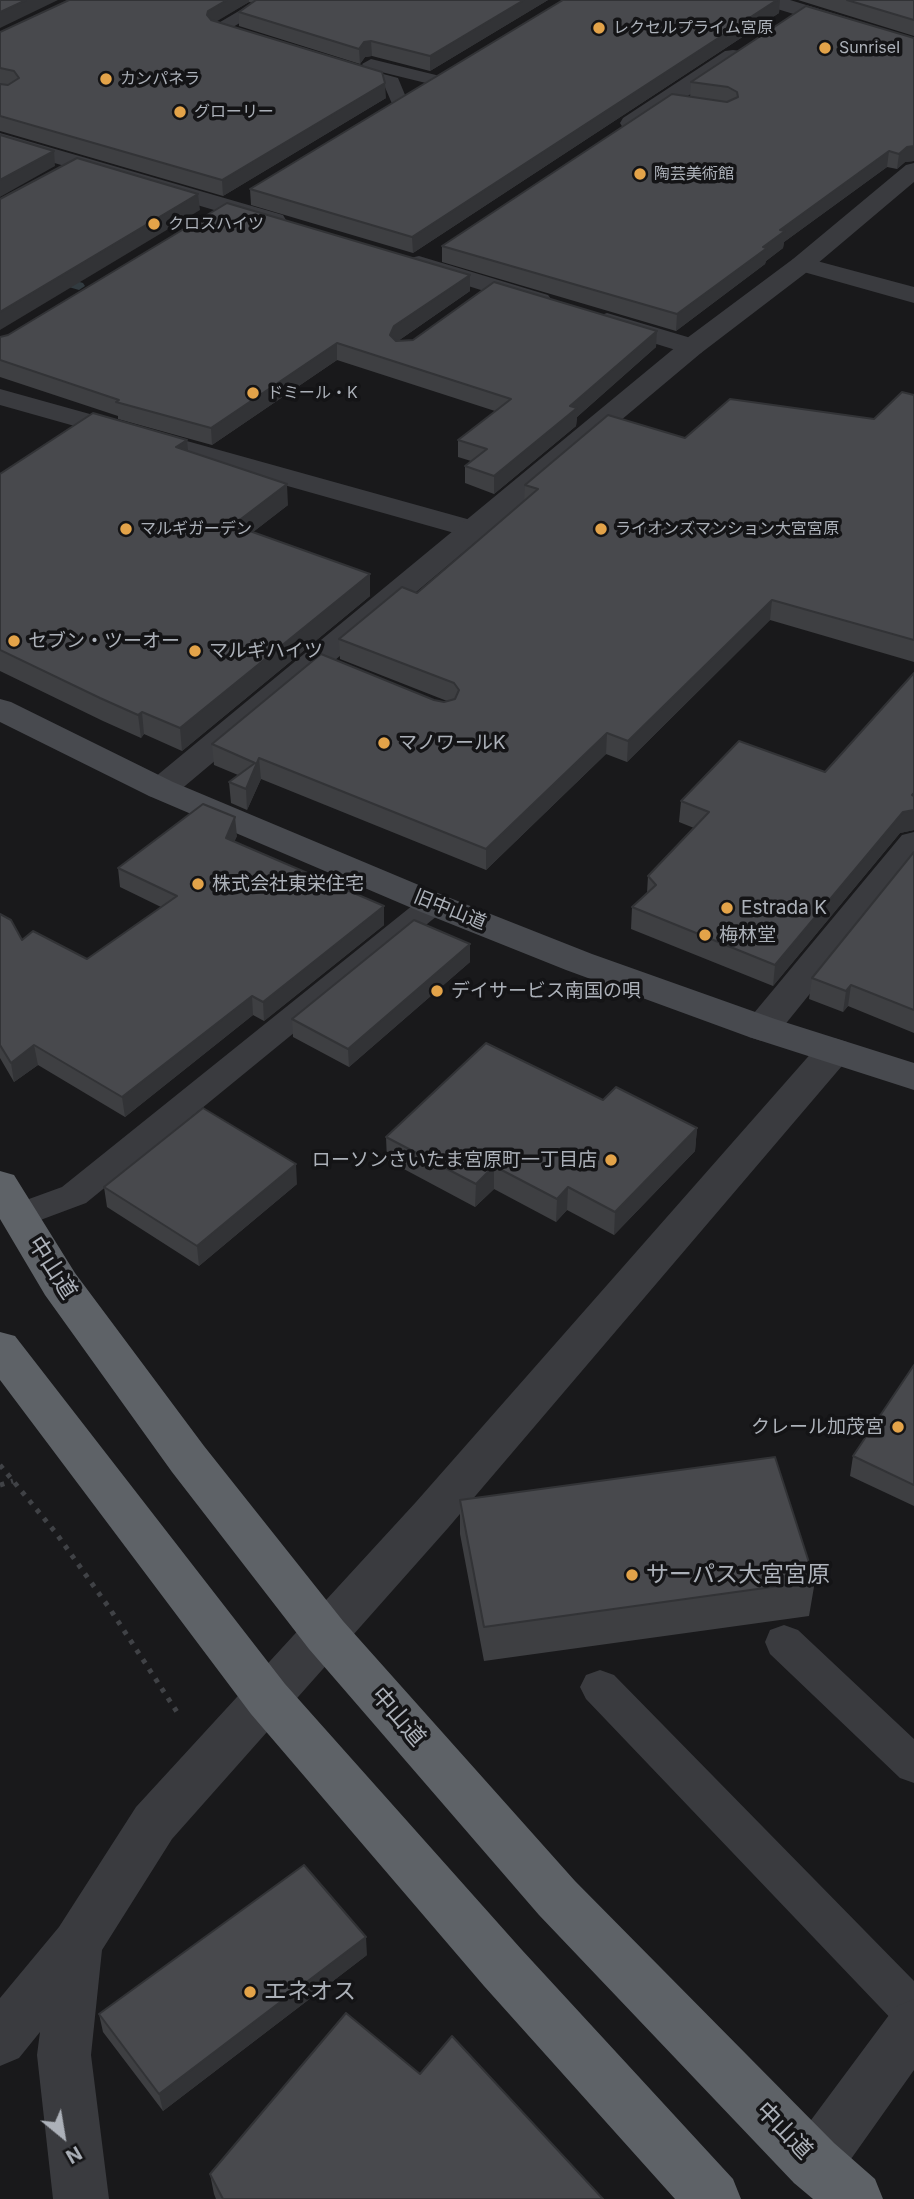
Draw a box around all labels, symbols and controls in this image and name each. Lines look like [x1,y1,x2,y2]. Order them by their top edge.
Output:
place label: レクセルプライム宮原 [613,18,773,38]
marker: レクセルプライム宮原 [591,20,607,36]
place label: SunriseⅠ [839,38,900,58]
marker: SunriseⅠ [817,40,833,56]
place label: カンパネラ [120,69,200,89]
marker: カンパネラ [98,71,114,87]
place label: グローリー [194,102,274,122]
marker: グローリー [172,104,188,120]
place label: 陶芸美術館 [654,164,734,184]
marker: 陶芸美術館 [632,166,648,182]
place label: クロスハイツ [168,214,264,234]
marker: クロスハイツ [146,216,162,232]
place label: ドミール・K [267,383,358,403]
marker: ドミール・K [245,385,261,401]
place label: マルギガーデン [140,519,252,539]
place label: ライオンズマンション大宮宮原 [615,519,839,539]
marker: マルギガーデン [118,521,134,537]
marker: ライオンズマンション大宮宮原 [593,521,609,537]
place label: セブン・ツーオー [28,630,180,652]
marker: セブン・ツーオー [6,633,22,649]
place label: マルギハイツ [209,640,323,662]
marker: マルギハイツ [187,643,203,659]
place label: マノワールK [398,732,506,754]
marker: マノワールK [376,735,392,751]
place label: 株式会社東栄住宅 [212,873,364,895]
marker: 株式会社東栄住宅 [190,876,206,892]
street label: 旧中山道 [410,885,490,935]
place label: Estrada K [741,897,827,919]
marker: Estrada K [719,900,735,916]
place label: 梅林堂 [719,924,776,946]
marker: 梅林堂 [697,927,713,943]
place label: デイサービス南国の唄 [451,980,641,1002]
marker: デイサービス南国の唄 [429,983,445,999]
place label: ローソンさいたま宮原町一丁目店 [312,1149,597,1171]
marker: ローソンさいたま宮原町一丁目店 [603,1152,619,1168]
street label: 中山道 [22,1232,82,1304]
place label: クレール加茂宮 [751,1416,884,1438]
marker: クレール加茂宮 [890,1419,906,1435]
place label: サーパス大宮宮原 [646,1561,830,1589]
marker: サーパス大宮宮原 [624,1567,640,1583]
street label: 中山道 [365,1682,431,1752]
place label: エネオス [264,1978,356,2006]
marker: エネオス [242,1984,258,2000]
street label: 中山道 [750,2097,818,2165]
north arrow [28,2101,98,2171]
text: N [62,2141,86,2168]

